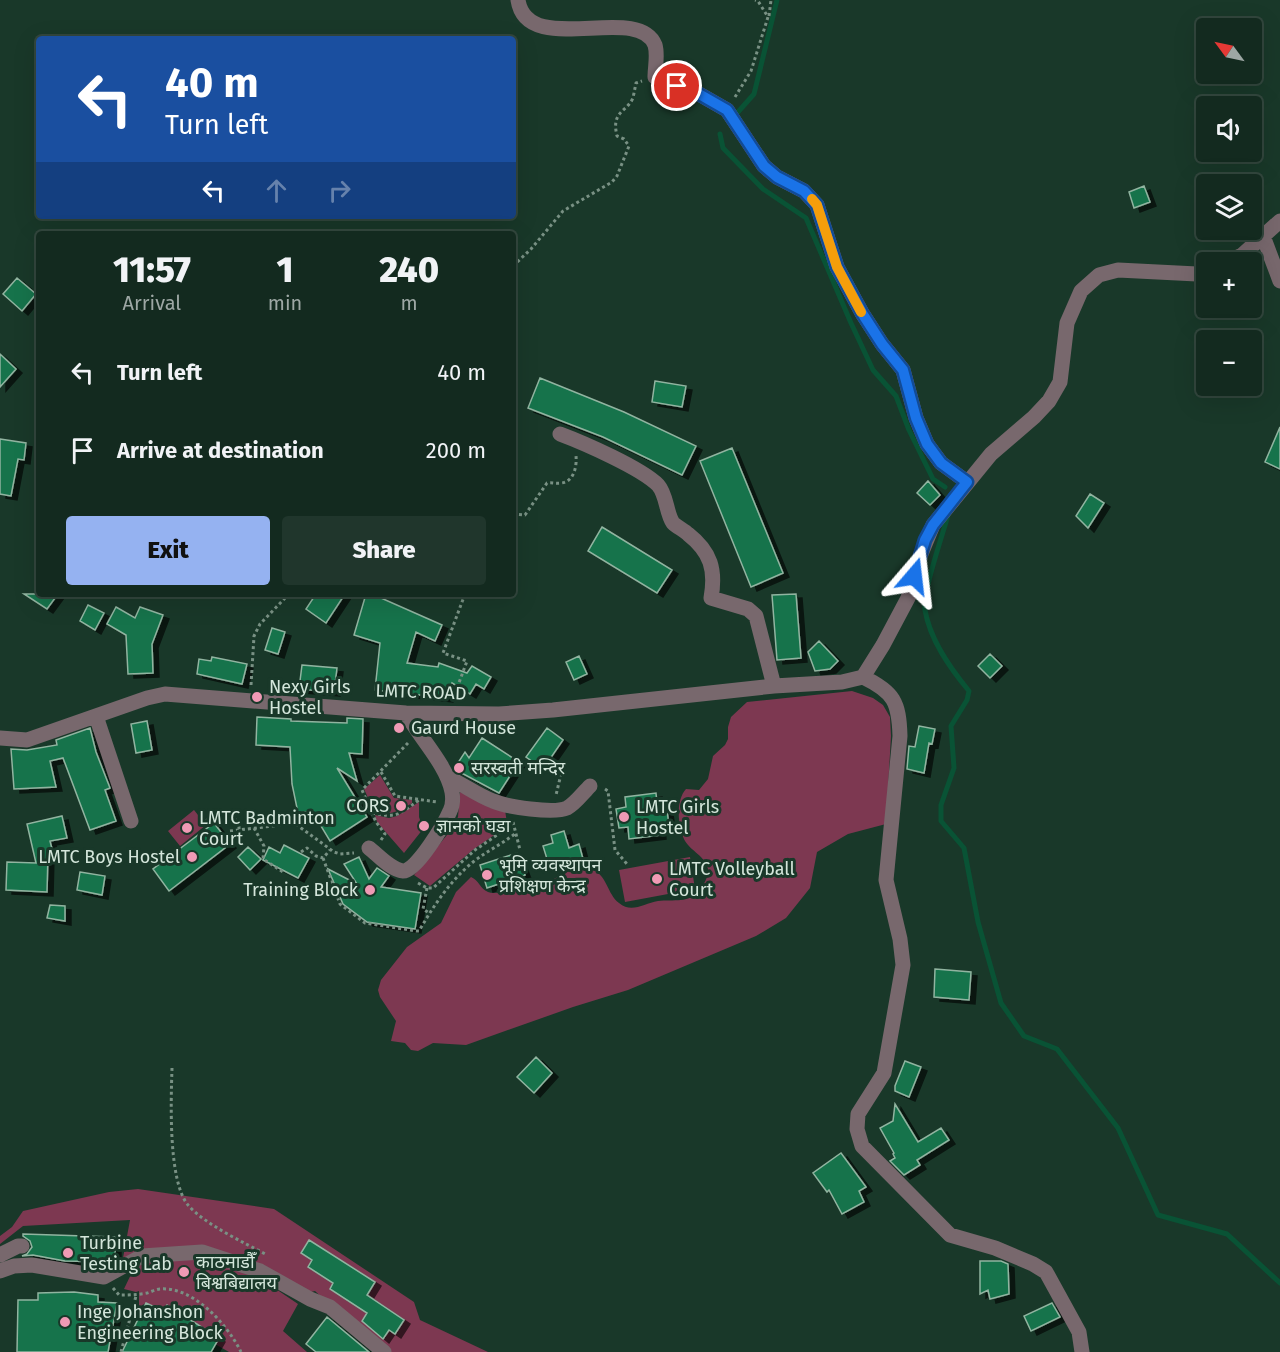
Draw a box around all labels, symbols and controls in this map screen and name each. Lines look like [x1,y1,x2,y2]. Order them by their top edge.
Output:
north arrow [1196,18,1262,84]
map controls [1196,18,1262,396]
text: 40 m [165,58,259,108]
icon: left [66,60,144,138]
pin [651,60,702,111]
icon: arrive [660,69,693,102]
button: sound [1196,96,1262,162]
text: Turn left [165,109,268,141]
icon: left [197,174,230,207]
icon: ahead [260,174,293,207]
icon: right [323,174,356,207]
button: layers [1196,174,1262,240]
text: 11:57 [113,248,191,292]
text: 1 [277,248,294,292]
text: 240 [379,248,439,292]
button: + [1196,252,1262,318]
text: Arrival [123,291,181,315]
text: min [268,291,302,315]
text: m [401,291,418,315]
button: − [1196,330,1262,396]
icon: left [66,356,99,389]
text: Turn left [117,359,202,386]
text: 40 m [437,359,486,386]
icon: arrive [66,434,99,467]
text: Arrive at destination [117,437,324,464]
text: 200 m [426,437,486,464]
button: Exit [66,516,270,585]
button: Share [282,516,486,585]
position arrow [882,544,946,608]
place label: Nexy Girls Hostel [269,676,350,719]
street label: LMTC ROAD [375,679,467,705]
marker: Nexy Girls Hostel [250,690,264,704]
place label: Gaurd House [411,717,516,739]
marker: Gaurd House [392,721,406,735]
place label: सरस्वती मन्दिर [471,757,566,779]
marker: सरस्वती मन्दिर [452,761,466,775]
place label: CORS [346,795,389,817]
place label: LMTC Girls Hostel [636,796,719,839]
marker: CORS [394,799,408,813]
place label: LMTC Badminton Court [199,807,335,850]
marker: LMTC Girls Hostel [617,810,631,824]
place label: ज्ञानको घडा [436,815,511,837]
marker: ज्ञानको घडा [417,819,431,833]
marker: LMTC Badminton Court [180,821,194,835]
place label: LMTC Boys Hostel [38,846,180,868]
marker: LMTC Boys Hostel [185,850,199,864]
place label: भूमि व्यवस्थापन प्रशिक्षण केन्द्र [499,854,602,897]
place label: LMTC Volleyball Court [669,858,795,901]
marker: भूमि व्यवस्थापन प्रशिक्षण केन्द्र [480,868,494,882]
marker: LMTC Volleyball Court [650,872,664,886]
place label: Training Block [243,879,359,901]
marker: Training Block [363,883,377,897]
place label: Turbine Testing Lab [80,1232,172,1275]
marker: Turbine Testing Lab [61,1246,75,1260]
place label: काठमाडौँ बिश्वबिद्यालय [196,1251,277,1294]
marker: काठमाडौँ बिश्वबिद्यालय [177,1265,191,1279]
place label: Inge Johanshon Engineering Block [77,1301,224,1344]
marker: Inge Johanshon Engineering Block [58,1315,72,1329]

